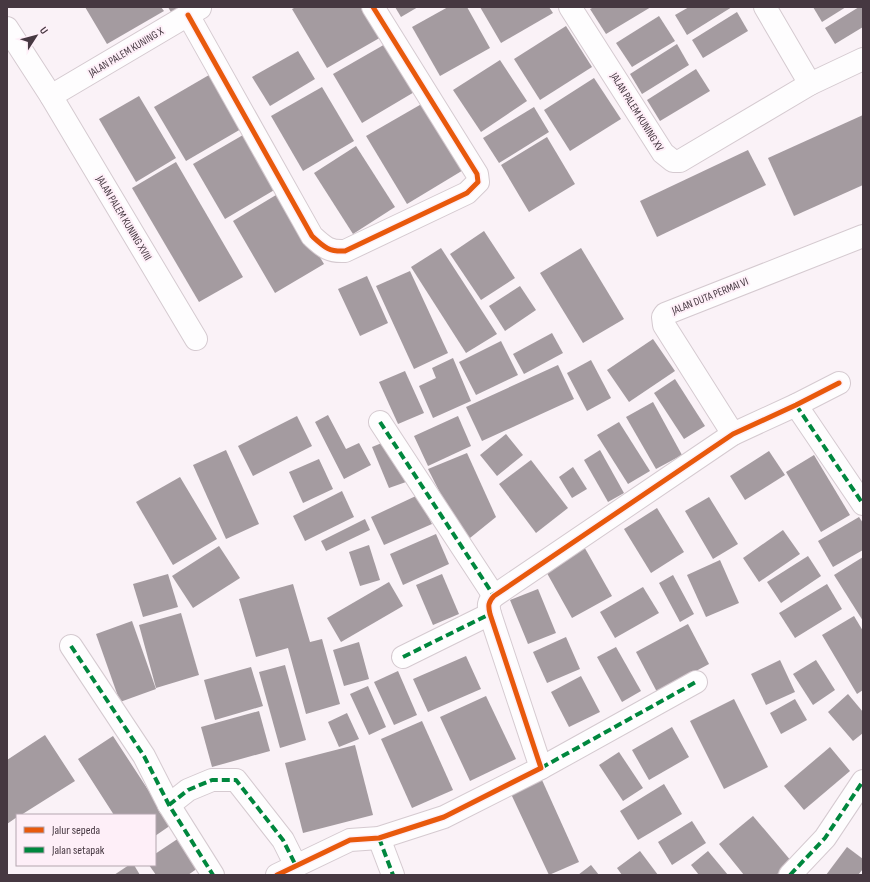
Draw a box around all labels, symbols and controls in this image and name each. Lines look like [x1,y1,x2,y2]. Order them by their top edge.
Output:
north arrow [16,16,56,56]
text: U [37,24,51,37]
street label: JALAN PALEM KUNING X [85,24,166,80]
street label: JALAN PALEM KUNING XV [607,70,666,154]
street label: JALAN PALEM KUNING XVIII [93,172,154,263]
street label: JALAN DUTA PERMAI VI [669,275,750,318]
legend [16,814,156,866]
text: Jalur sepeda [51,823,101,838]
text: Jalan setapak [51,843,105,858]

